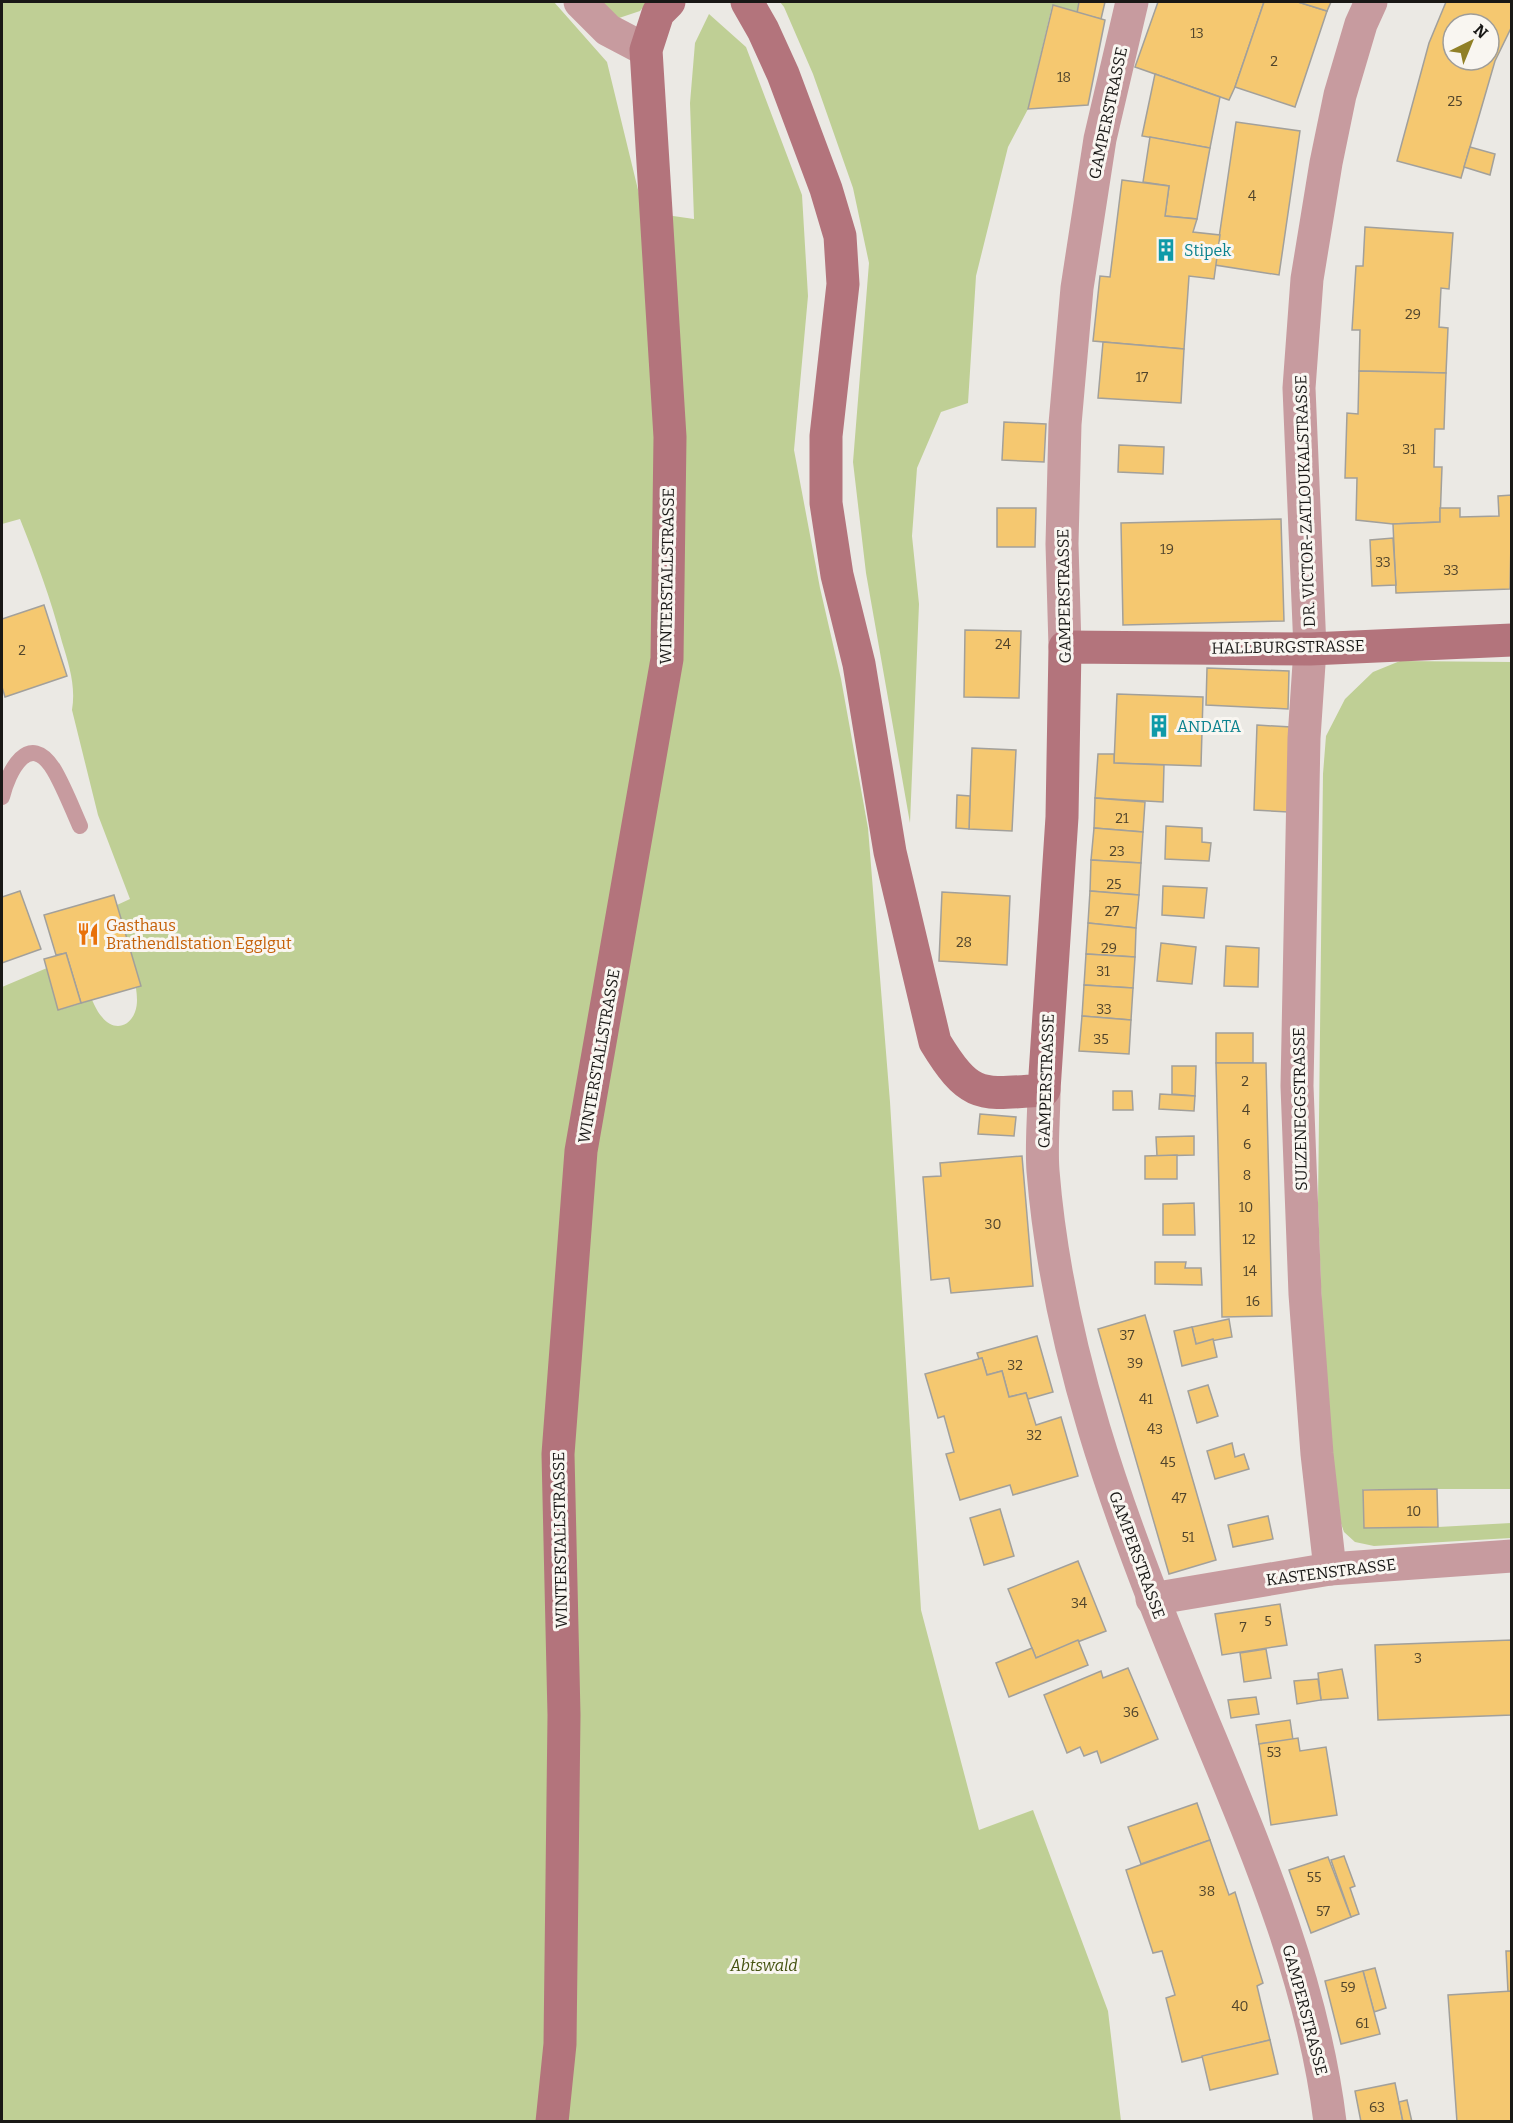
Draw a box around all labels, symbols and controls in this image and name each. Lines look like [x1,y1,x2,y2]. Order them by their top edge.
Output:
north arrow [1441,12,1501,72]
text: N [1470,20,1492,43]
house number: 13 [1190,25,1204,42]
street label: GAMPERSTRASSE [1085,45,1131,181]
house number: 2 [1270,53,1278,70]
house number: 18 [1057,69,1071,86]
house number: 25 [1447,93,1463,110]
house number: 4 [1248,188,1256,205]
building icon: Stipek [1153,237,1179,263]
place label: Stipek [1184,241,1231,260]
house number: 29 [1405,306,1421,323]
house number: 17 [1136,369,1148,386]
street label: DR. VICTOR-ZATLOUKALSTRASSE [1291,375,1319,627]
house number: 31 [1402,441,1416,458]
street label: WINTERSTALLSTRASSE [656,488,678,664]
street label: GAMPERSTRASSE [1053,529,1075,663]
house number: 19 [1160,541,1174,558]
house number: 33 [1375,554,1391,571]
house number: 33 [1443,562,1459,579]
house number: 24 [995,636,1011,653]
street label: HALLBURGSTRASSE [1211,636,1365,658]
house number: 2 [18,642,26,659]
building icon: ANDATA [1146,713,1172,739]
place label: ANDATA [1177,717,1242,736]
house number: 21 [1115,810,1129,827]
house number: 23 [1109,843,1125,860]
house number: 25 [1106,876,1122,893]
house number: 27 [1105,903,1119,920]
place label: Gasthaus Brathendlstation Egglgut [106,916,292,953]
restaurant icon: Gasthaus Brathendlstation Egglgut [75,921,101,947]
house number: 28 [956,934,972,951]
house number: 29 [1101,940,1117,957]
house number: 31 [1096,963,1110,980]
street label: WINTERSTALLSTRASSE [574,967,624,1145]
house number: 33 [1096,1001,1112,1018]
street label: GAMPERSTRASSE [1034,1013,1058,1149]
street label: SULZENEGGSTRASSE [1289,1027,1311,1191]
house number: 35 [1093,1031,1109,1048]
house number: 2 [1241,1073,1249,1090]
house number: 4 [1242,1102,1250,1119]
house number: 6 [1243,1136,1251,1153]
house number: 8 [1243,1167,1251,1184]
house number: 10 [1239,1199,1253,1216]
house number: 30 [985,1216,1001,1233]
house number: 12 [1242,1231,1256,1248]
house number: 14 [1243,1263,1257,1280]
house number: 16 [1246,1293,1260,1310]
house number: 37 [1119,1327,1135,1344]
house number: 39 [1127,1355,1143,1372]
house number: 32 [1007,1357,1023,1374]
house number: 41 [1139,1391,1153,1408]
house number: 43 [1147,1421,1163,1438]
house number: 32 [1026,1427,1042,1444]
street label: WINTERSTALLSTRASSE [549,1452,571,1628]
house number: 45 [1160,1454,1176,1471]
street label: GAMPERSTRASSE [1105,1489,1169,1621]
house number: 47 [1171,1490,1187,1507]
house number: 10 [1407,1503,1421,1520]
house number: 51 [1182,1529,1195,1546]
street label: KASTENSTRASSE [1265,1555,1397,1589]
house number: 34 [1071,1595,1087,1612]
house number: 5 [1264,1613,1272,1630]
house number: 7 [1239,1619,1247,1636]
house number: 3 [1414,1650,1422,1667]
house number: 36 [1123,1704,1139,1721]
house number: 53 [1266,1744,1282,1761]
house number: 55 [1307,1869,1321,1886]
house number: 38 [1199,1883,1215,1900]
house number: 57 [1316,1903,1330,1920]
street label: GAMPERSTRASSE [1278,1943,1332,2077]
park label: Abtswald [729,1956,798,1975]
house number: 59 [1340,1979,1356,1996]
house number: 40 [1231,1998,1249,2015]
house number: 61 [1355,2015,1369,2032]
house number: 63 [1369,2099,1385,2116]

